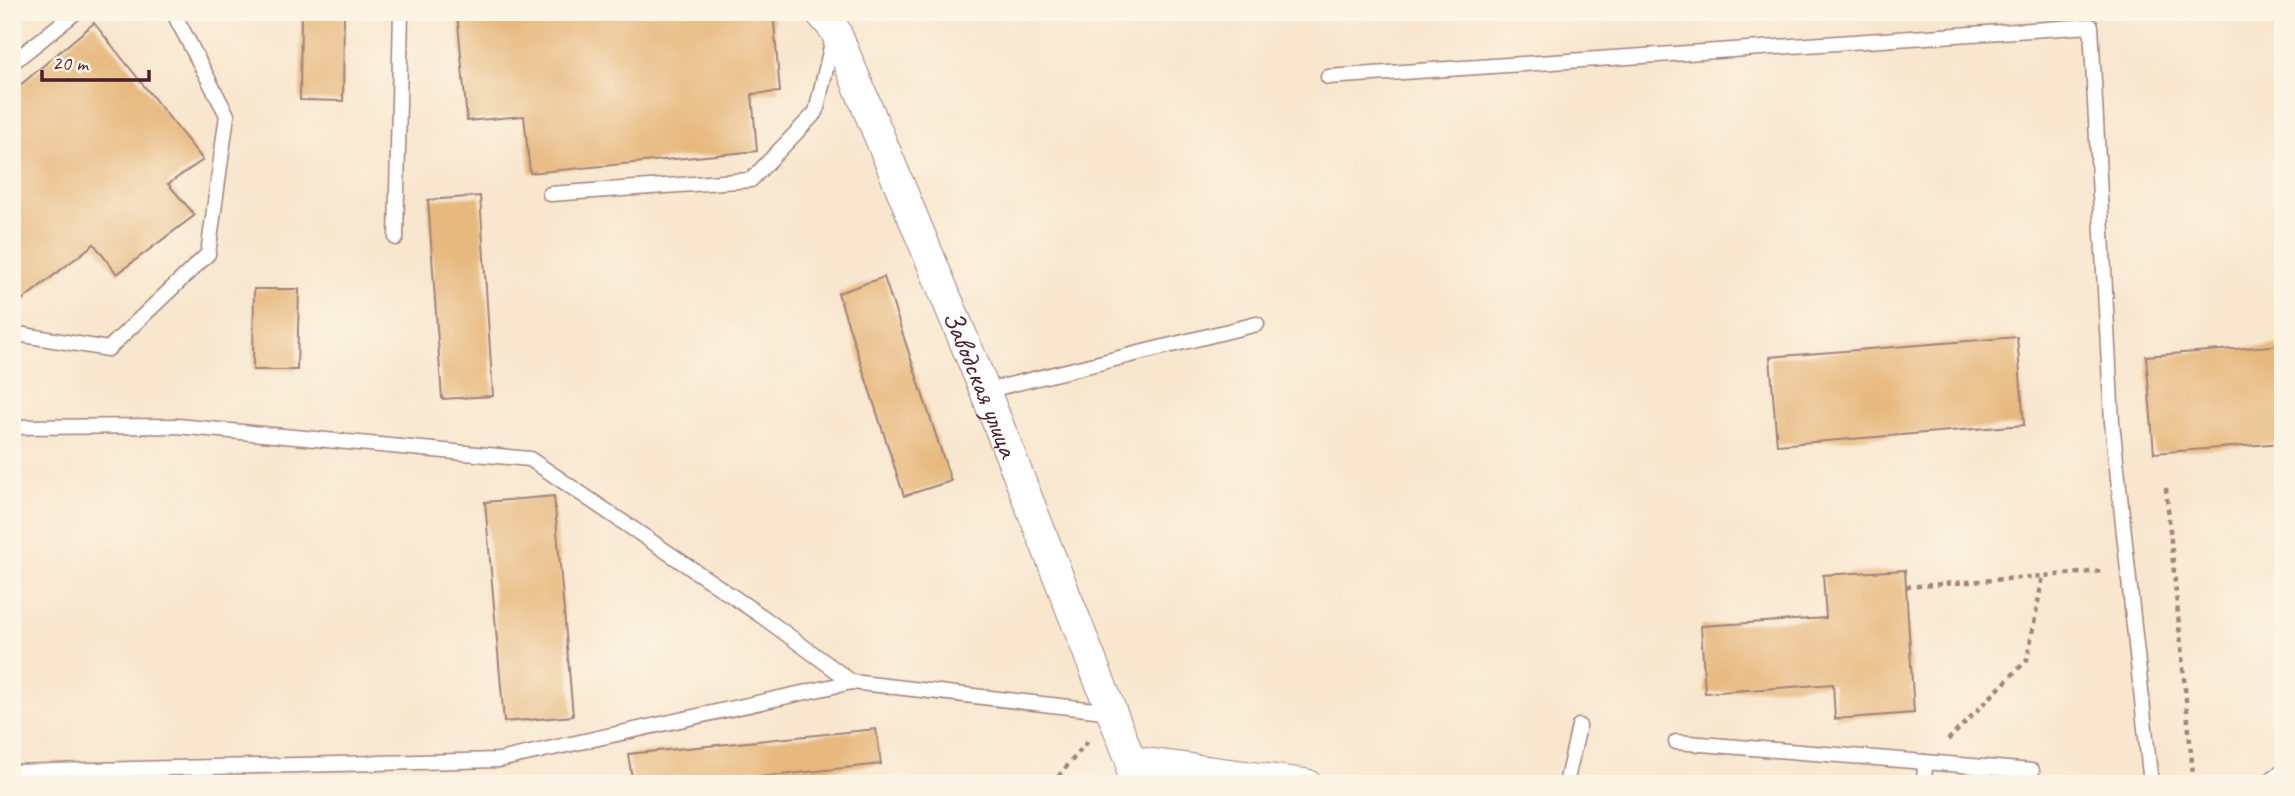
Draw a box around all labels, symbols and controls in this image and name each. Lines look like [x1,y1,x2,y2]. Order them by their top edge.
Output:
scale bar [42,38,149,82]
text: 20 m [52,50,90,76]
street label: Заводская улица [936,305,1027,464]

